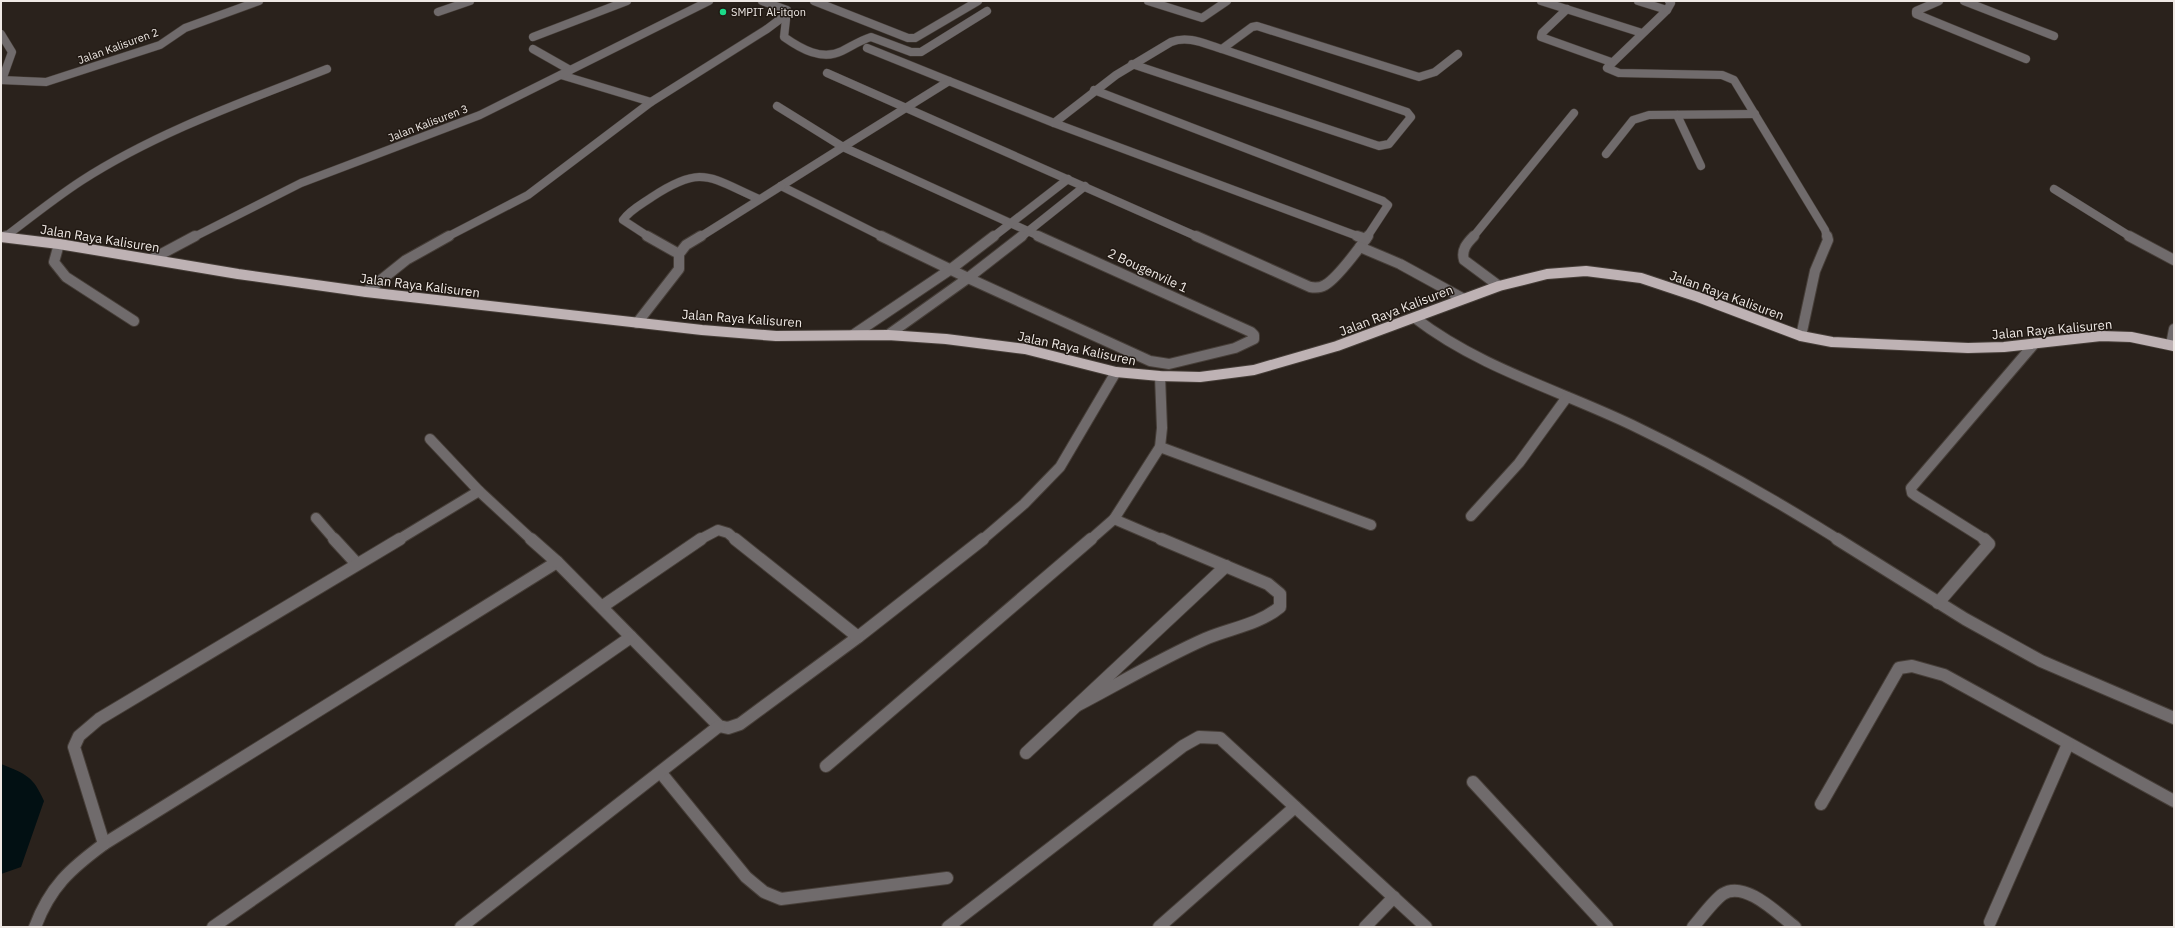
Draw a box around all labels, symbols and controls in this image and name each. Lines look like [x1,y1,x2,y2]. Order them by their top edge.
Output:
place label: SMPIT Al-itqon [731,5,806,19]
marker: SMPIT Al-itqon [718,7,728,17]
street label: Jalan Kalisuren 2 [76,25,160,67]
street label: Jalan Kalisuren 3 [386,101,470,145]
street label: Jalan Raya Kalisuren [39,221,161,256]
street label: 2 Bougenvile 1 [1105,244,1191,296]
street label: Jalan Raya Kalisuren [1667,267,1786,324]
street label: Jalan Raya Kalisuren [359,270,481,301]
street label: Jalan Raya Kalisuren [1337,281,1456,340]
street label: Jalan Raya Kalisuren [681,306,803,331]
street label: Jalan Raya Kalisuren [1991,316,2113,343]
street label: Jalan Raya Kalisuren [1016,328,1138,369]

